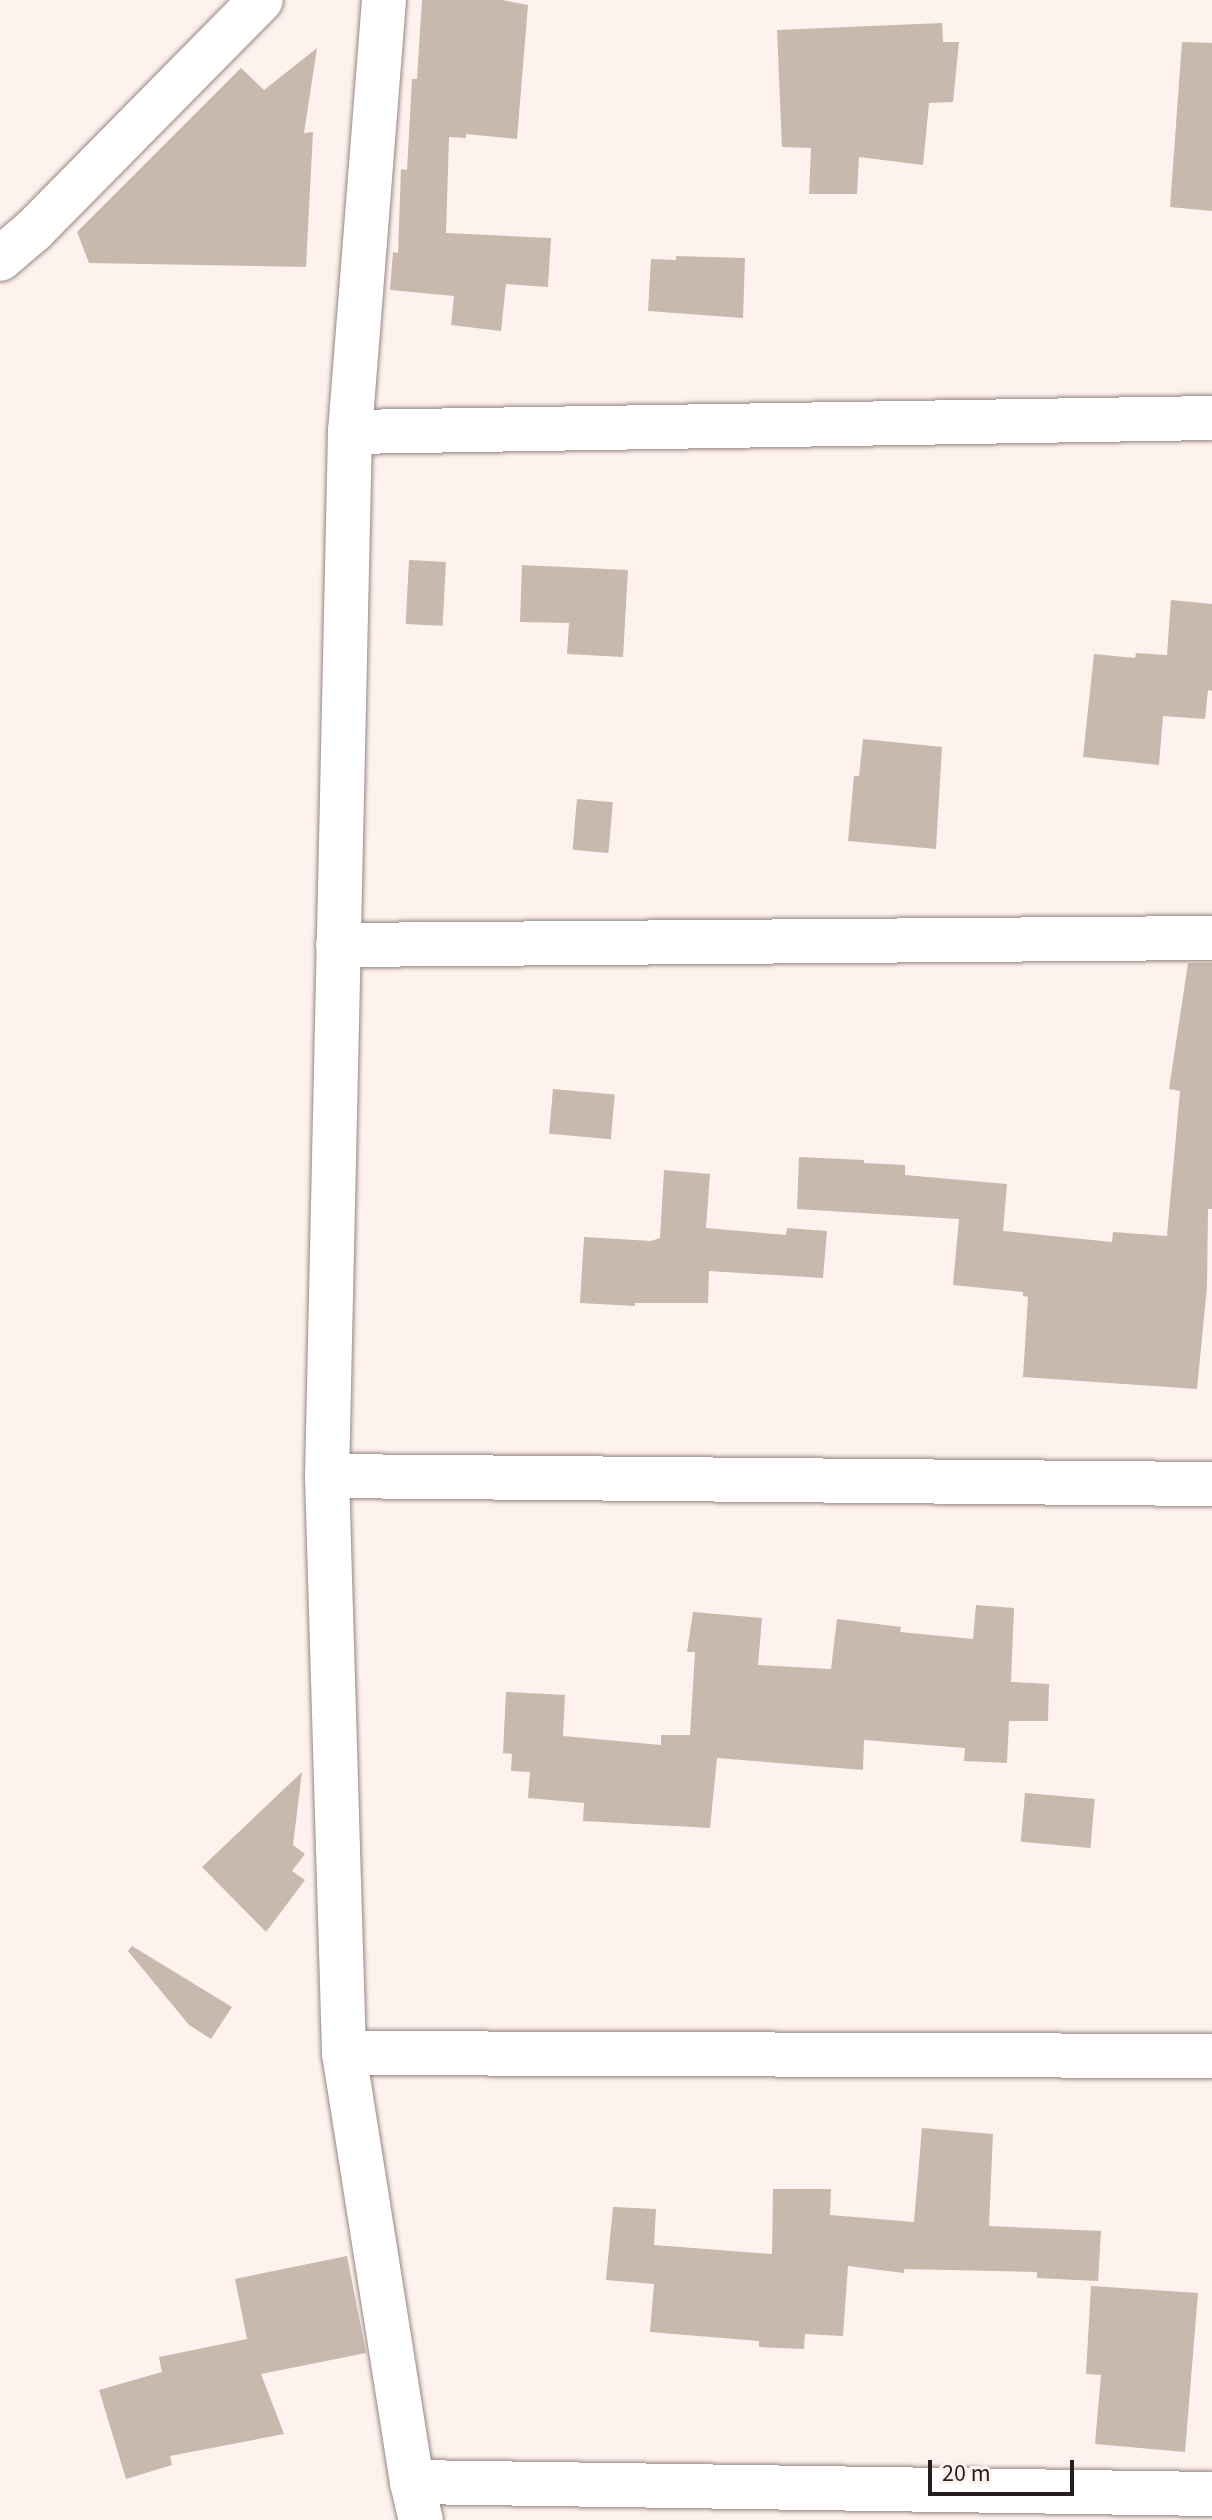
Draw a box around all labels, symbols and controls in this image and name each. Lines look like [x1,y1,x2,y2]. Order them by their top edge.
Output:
scale bar [932,2444,1078,2494]
text: 20 m [942,2456,991,2491]

